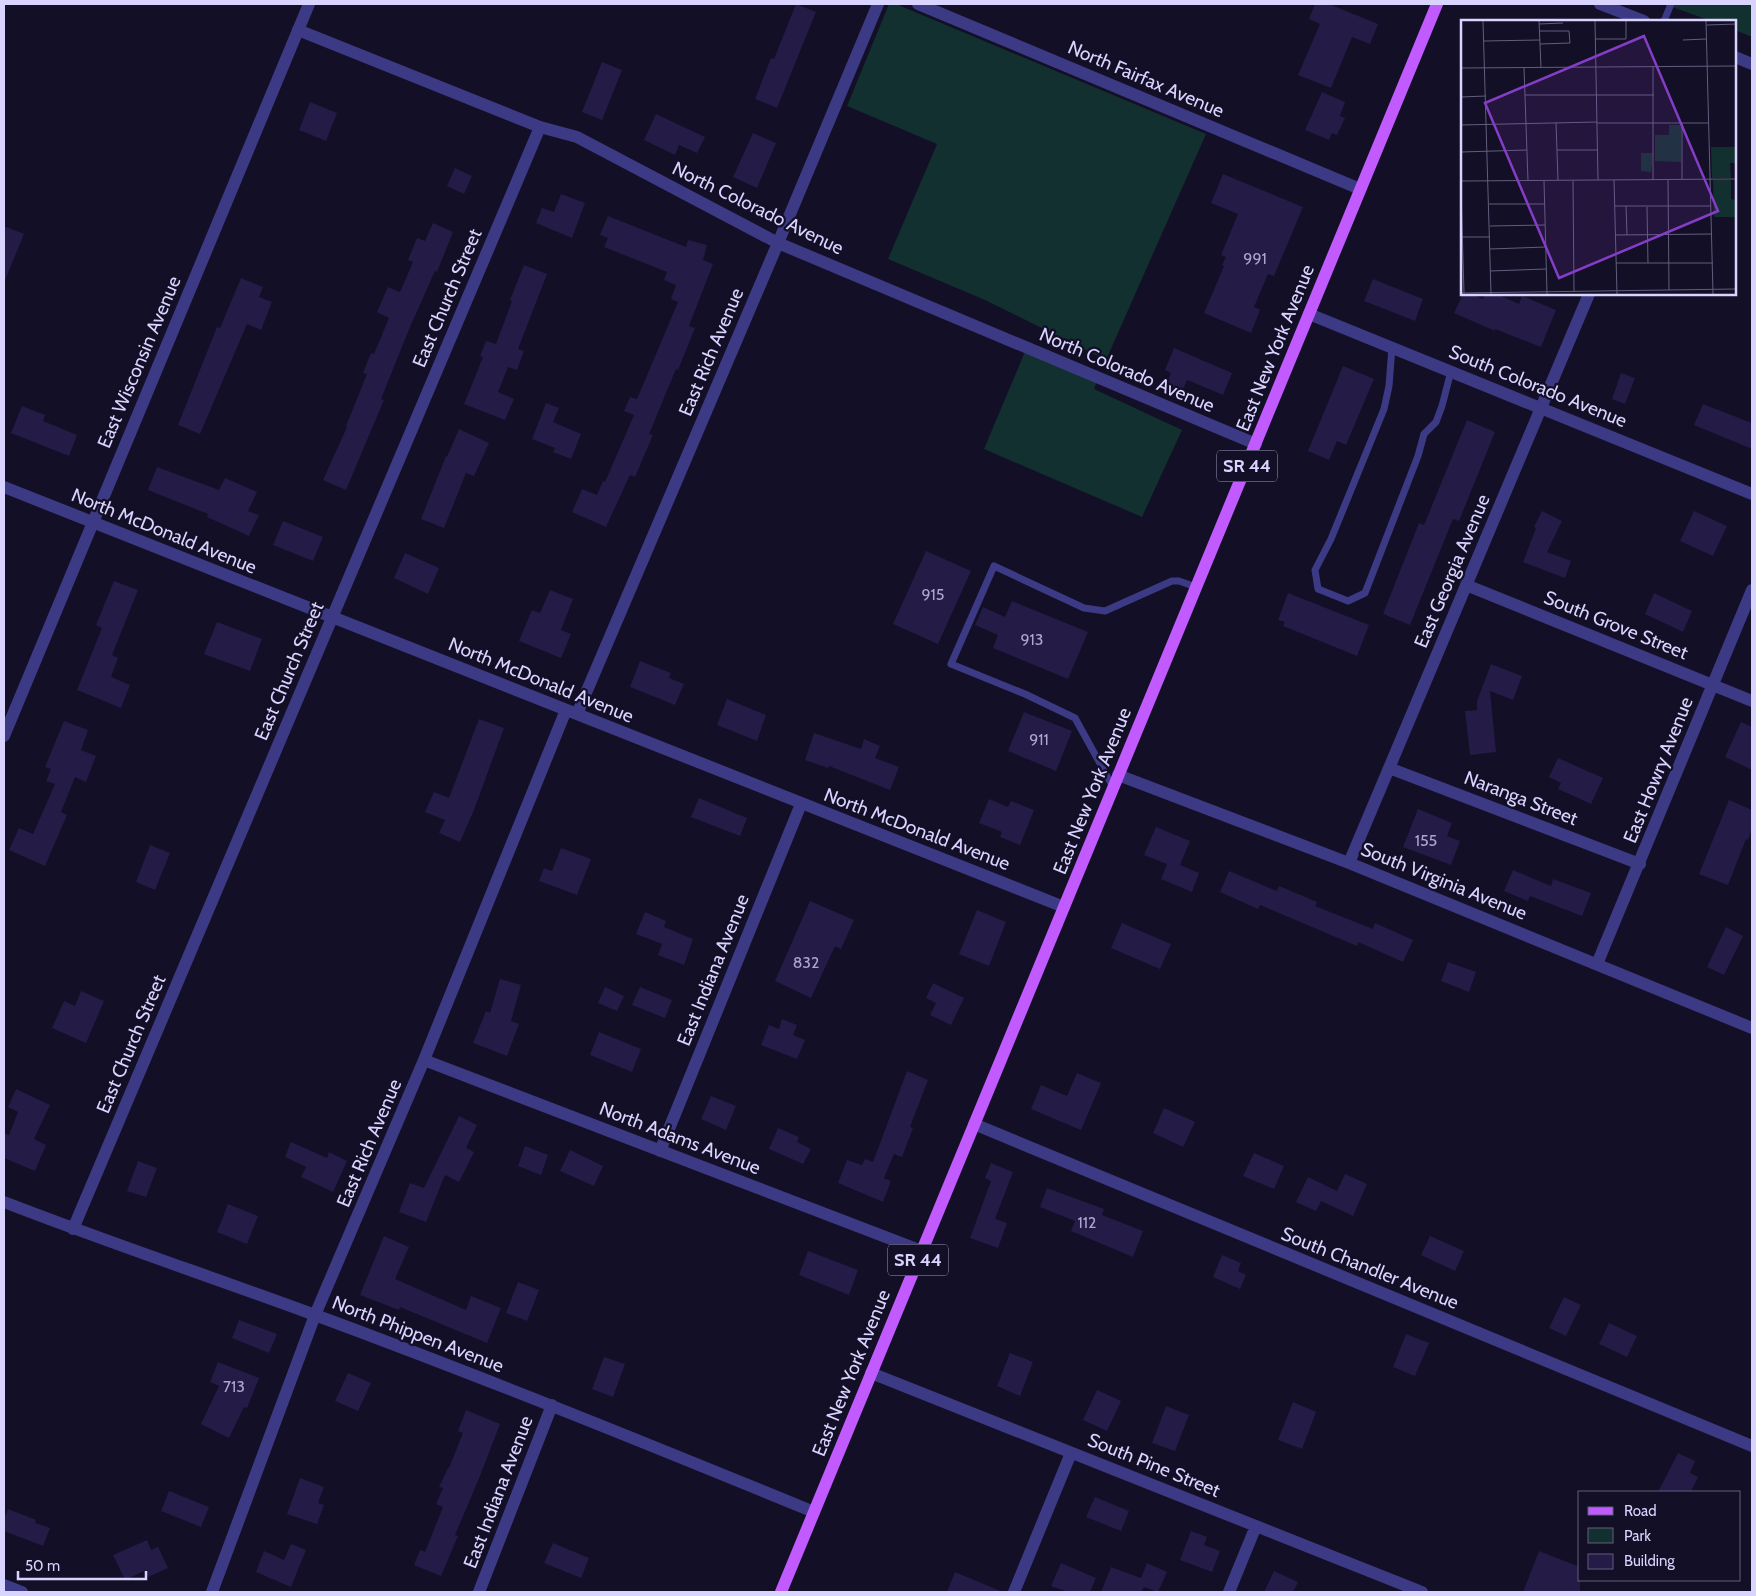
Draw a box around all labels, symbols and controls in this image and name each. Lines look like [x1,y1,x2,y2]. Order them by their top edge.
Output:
inset map [1461,20,1736,295]
street label: North Fairfax Avenue [1064,36,1228,122]
street label: North Colorado Avenue [669,157,848,260]
street label: East Church Street [408,225,487,371]
house number: 991 [1243,249,1267,268]
street label: East New York Avenue [1231,261,1319,435]
street label: East Wisconsin Avenue [92,272,186,451]
street label: East Rich Avenue [674,284,748,420]
street label: North Colorado Avenue [1036,323,1218,417]
street label: South Colorado Avenue [1446,340,1631,432]
road number: SR 44 [1217,451,1277,482]
street label: North McDonald Avenue [68,483,260,579]
street label: East Georgia Avenue [1409,491,1495,651]
house number: 915 [922,585,944,604]
street label: South Grove Street [1541,586,1692,665]
street label: East Church Street [250,598,329,744]
house number: 913 [1021,630,1043,649]
street label: North McDonald Avenue [445,632,637,728]
street label: East Howry Avenue [1618,693,1698,846]
street label: East New York Avenue [1048,704,1136,878]
house number: 911 [1029,730,1049,749]
street label: Naranga Street [1461,766,1582,830]
street label: North McDonald Avenue [821,783,1014,875]
house number: 155 [1415,831,1437,850]
street label: South Virginia Avenue [1358,837,1531,925]
street label: East Indiana Avenue [672,891,754,1049]
house number: 832 [793,953,819,972]
street label: East Church Street [92,971,171,1117]
street label: East Rich Avenue [332,1075,406,1211]
street label: North Adams Avenue [596,1097,764,1179]
house number: 112 [1078,1213,1096,1232]
street label: South Chandler Avenue [1278,1222,1462,1314]
road number: SR 44 [888,1244,948,1276]
street label: East New York Avenue [807,1286,895,1460]
street label: North Phippen Avenue [329,1291,507,1377]
house number: 713 [223,1377,245,1396]
street label: East Indiana Avenue [458,1412,538,1571]
street label: South Pine Street [1084,1428,1224,1502]
legend [1578,1491,1741,1581]
text: Road [1624,1502,1657,1520]
text: Park [1624,1527,1651,1545]
scale bar [18,1548,145,1580]
text: Building [1624,1552,1675,1570]
text: 50 m [25,1557,60,1575]

